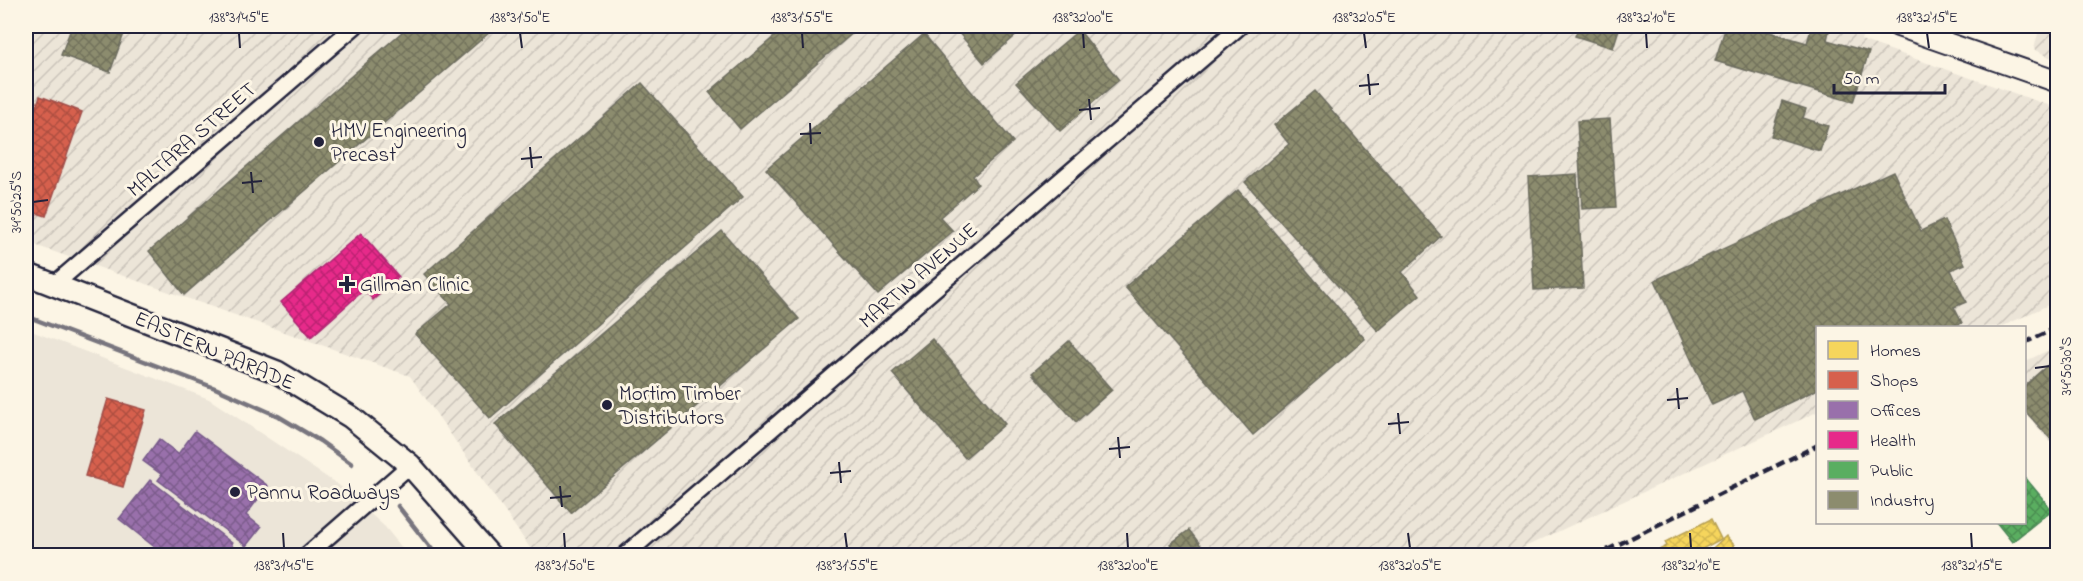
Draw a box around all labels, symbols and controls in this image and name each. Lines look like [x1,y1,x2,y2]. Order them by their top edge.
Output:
text: 138°31'45"E [209,7,269,29]
text: 138°31'50"E [490,7,550,29]
text: 138°31'55"E [771,7,833,29]
text: 138°32'00"E [1052,7,1114,29]
text: 138°32'05"E [1332,7,1396,29]
text: 138°32'10"E [1616,7,1676,29]
text: 138°32'15"E [1896,7,1958,29]
scale bar [1834,57,1945,95]
text: 50 m [1843,67,1880,93]
street label: MALTARA STREET [121,76,264,205]
place label: HMV Engineering Precast [331,117,467,171]
marker: HMV Engineering Precast [312,135,326,149]
text: 34°50'25"S [6,171,28,233]
street label: MARTIN AVENUE [853,216,986,337]
place label: Gillman Clinic [360,271,470,301]
marker: Gillman Clinic [338,275,356,293]
street label: EASTERN PARADE [129,305,299,399]
legend [1816,326,2026,524]
text: 34°50'30"S [2056,336,2078,395]
text: Homes [1870,339,1921,365]
text: Shops [1870,369,1918,395]
place label: Mortim Timber Distributors [618,380,741,434]
marker: Mortim Timber Distributors [600,398,614,412]
text: Offices [1870,399,1921,425]
text: Health [1870,429,1916,455]
text: Public [1870,459,1913,485]
place label: Pannu Roadways [247,479,400,511]
marker: Pannu Roadways [228,485,242,499]
text: Industry [1870,489,1934,515]
text: 138°31'45"E [254,555,314,577]
text: 138°31'50"E [535,555,595,577]
text: 138°31'55"E [816,555,878,577]
text: 138°32'00"E [1097,555,1159,577]
text: 138°32'05"E [1378,555,1442,577]
text: 138°32'10"E [1661,555,1721,577]
text: 138°32'15"E [1941,555,2003,577]

